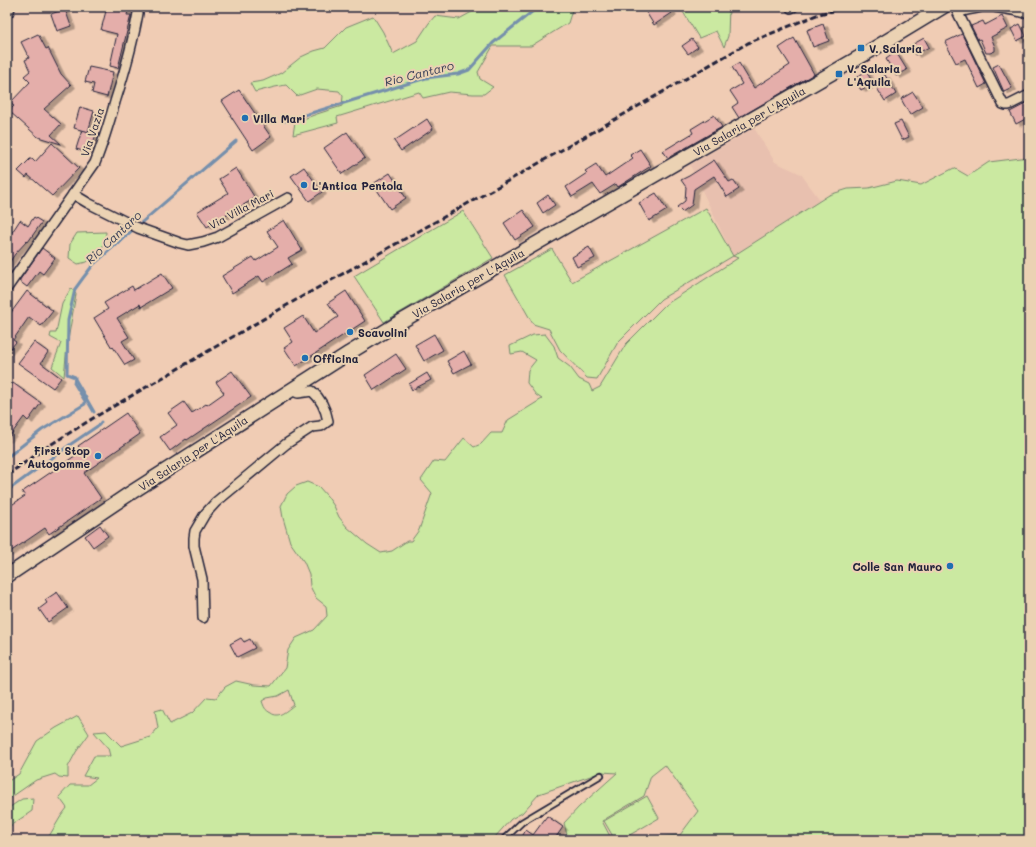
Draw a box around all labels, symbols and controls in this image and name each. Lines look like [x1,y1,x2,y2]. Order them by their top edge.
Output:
place label: V. Salaria [869,41,922,56]
marker: V. Salaria [856,43,866,53]
water label: Rio Cantaro [383,57,455,89]
place label: V. Salaria L'Aquila [847,61,900,89]
marker: V. Salaria L'Aquila [834,69,844,79]
street label: Via Salaria per L'Aquila [690,83,808,159]
street label: Via Vazia [77,105,107,159]
place label: Villa Mari [253,111,306,126]
marker: Villa Mari [240,113,250,123]
place label: L'Antica Pentola [312,178,403,193]
marker: L'Antica Pentola [299,180,309,190]
street label: Via Villa Mari [206,186,276,232]
water label: Rio Cantaro [82,207,144,267]
street label: Via Salaria per L'Aquila [409,245,527,321]
place label: Scavolini [358,325,408,340]
marker: Scavolini [345,327,355,337]
place label: Officina [313,351,359,366]
marker: Officina [300,353,310,363]
street label: Via Salaria per L'Aquila [136,412,251,494]
place label: First Stop - Autogomme [19,443,90,471]
marker: First Stop - Autogomme [93,451,103,461]
place label: Colle San Mauro [852,559,942,574]
marker: Colle San Mauro [945,561,955,571]

